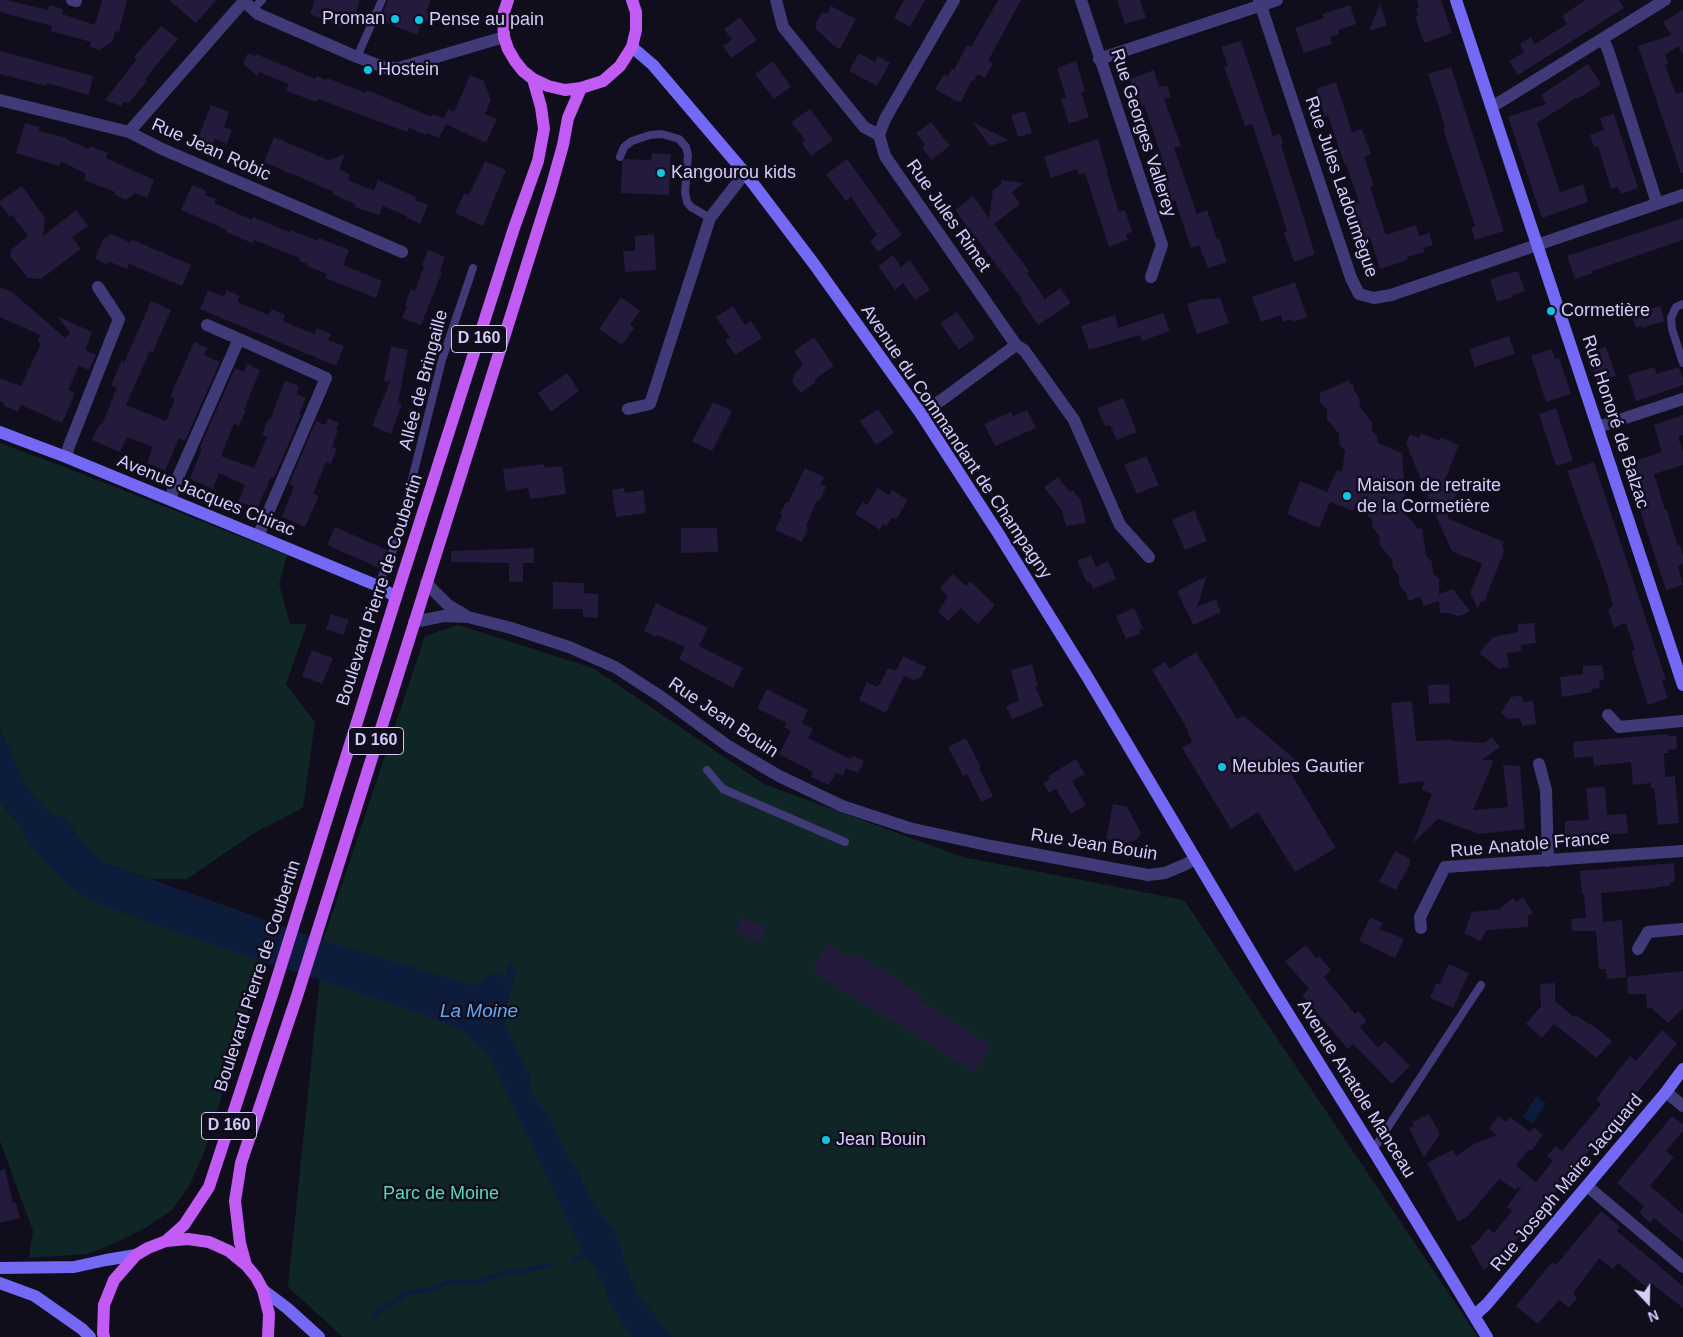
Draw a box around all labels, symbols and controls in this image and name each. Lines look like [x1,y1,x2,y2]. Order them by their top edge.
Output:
place label: Proman [322,8,385,30]
place label: Pense au pain [429,9,544,31]
marker: Proman [389,13,401,25]
marker: Pense au pain [413,14,425,26]
street label: Rue Georges Vallerey [1106,46,1180,220]
place label: Hostein [378,59,439,81]
marker: Hostein [362,64,374,76]
street label: Rue Jules Ladoumègue [1300,94,1382,280]
street label: Rue Jean Robic [148,114,274,186]
street label: Rue Jules Rimet [901,156,995,276]
place label: Kangourou kids [671,162,796,184]
marker: Kangourou kids [655,167,667,179]
place label: Cormetière [1561,300,1650,322]
street label: Avenue du Commandant de Champagny [856,301,1056,583]
marker: Cormetière [1545,305,1557,317]
street label: Allée de Bringaille [395,308,453,452]
road number: D 160 [452,326,506,352]
street label: Rue Honoré de Balzac [1577,333,1653,511]
street label: Avenue Jacques Chirac [114,450,298,542]
street label: Boulevard Pierre de Coubertin [332,472,428,708]
place label: Maison de retraite de la Cormetière [1357,475,1501,518]
marker: Maison de retraite de la Cormetière [1341,490,1353,502]
street label: Rue Jean Bouin [664,673,782,763]
road number: D 160 [348,728,404,754]
place label: Meubles Gautier [1232,756,1364,778]
marker: Meubles Gautier [1216,761,1228,773]
street label: Rue Jean Bouin [1029,824,1159,866]
street label: Rue Anatole France [1449,827,1611,863]
street label: Boulevard Pierre de Coubertin [210,858,306,1094]
street label: Avenue Anatole Manceau [1292,996,1420,1182]
water label: La Moine [440,1001,518,1023]
street label: Rue Joseph Maire Jacquard [1486,1090,1648,1276]
road number: D 160 [202,1112,256,1140]
place label: Jean Bouin [836,1129,926,1151]
marker: Jean Bouin [820,1134,832,1146]
park label: Parc de Moine [383,1183,499,1205]
north arrow [1623,1277,1673,1327]
text: N [1646,1307,1661,1325]

